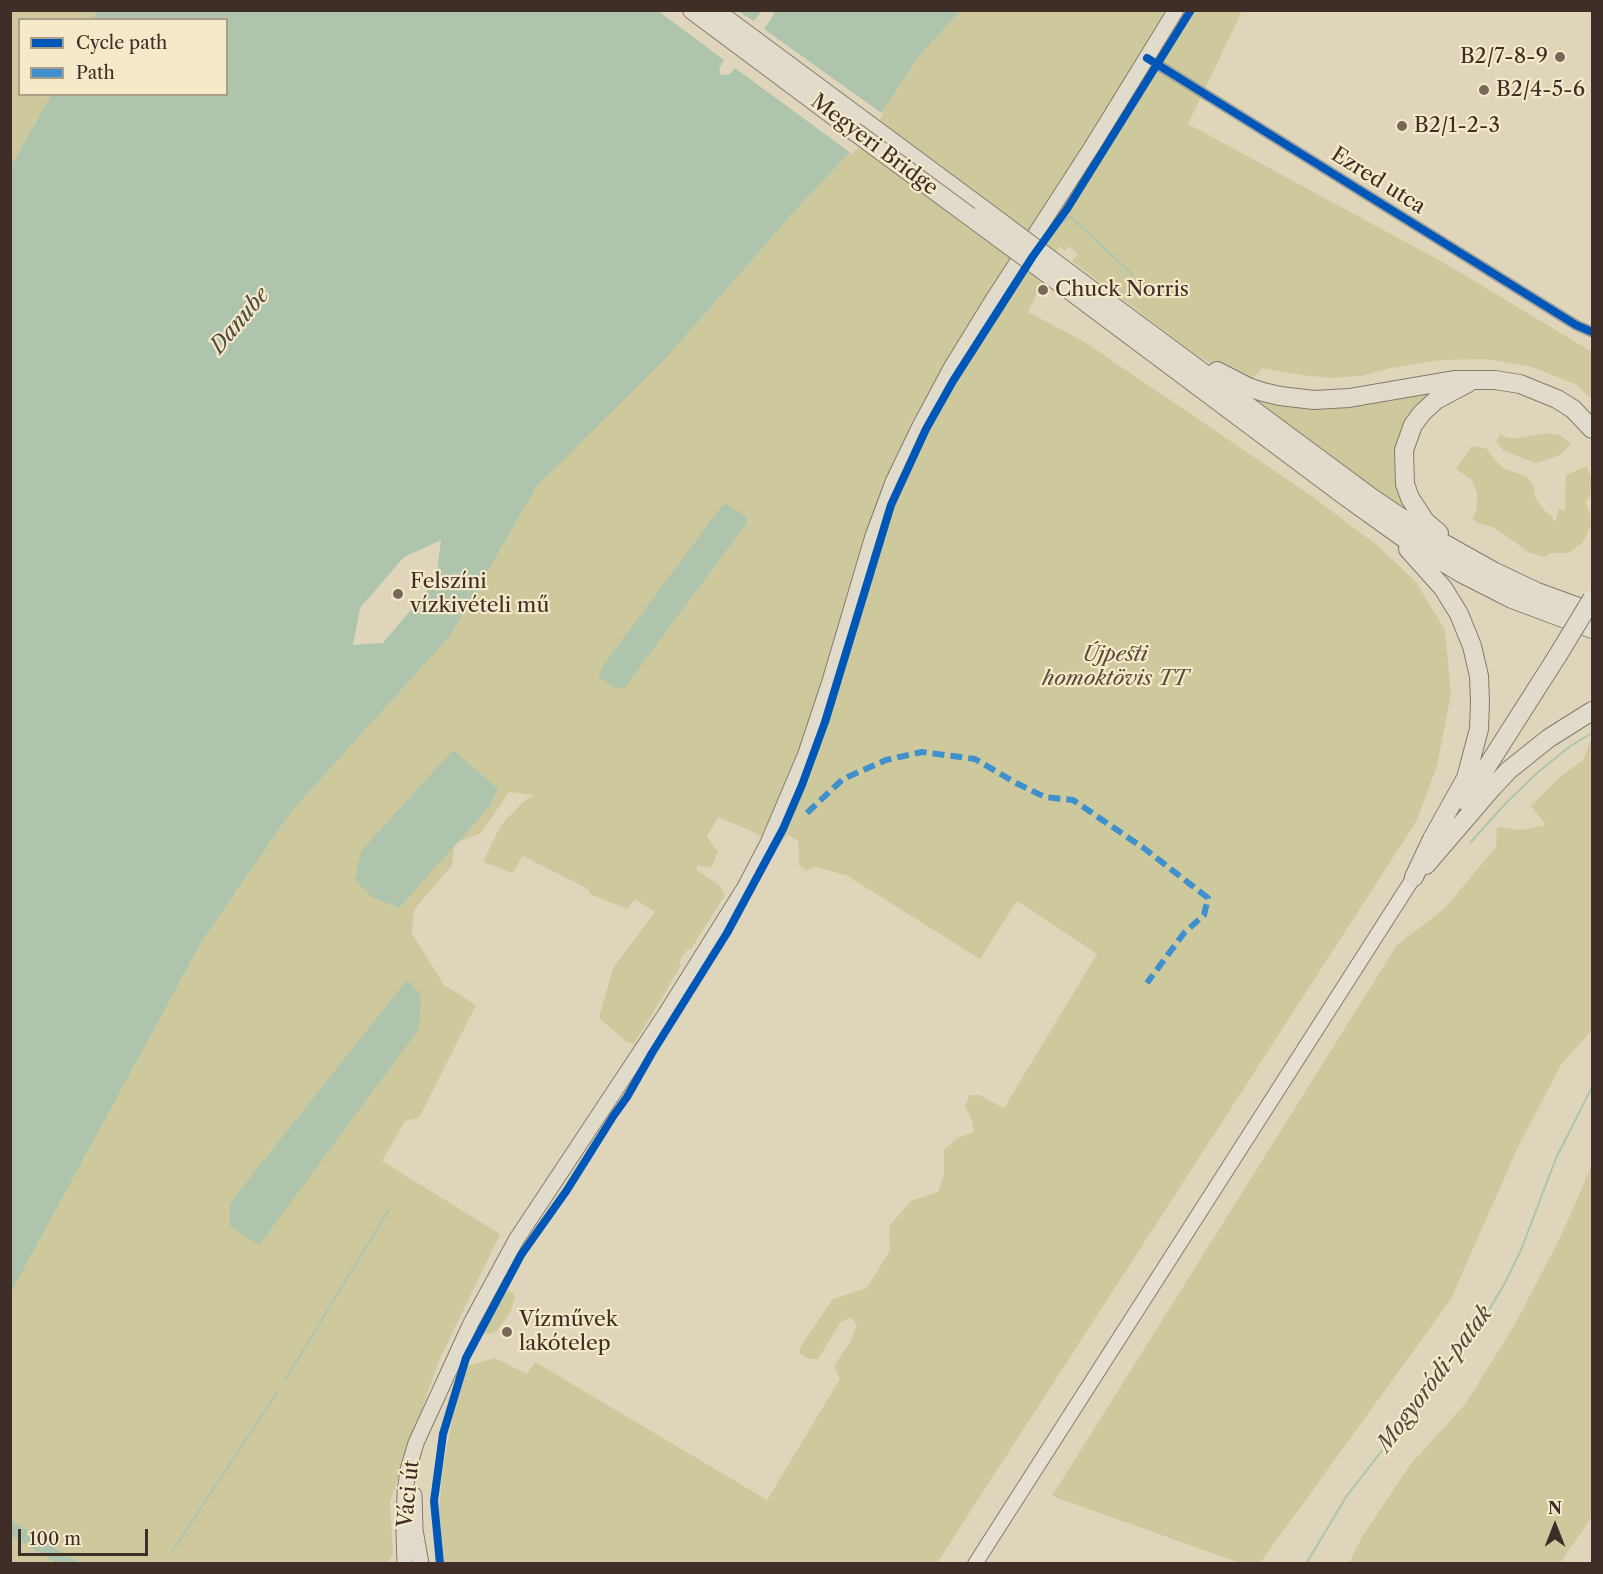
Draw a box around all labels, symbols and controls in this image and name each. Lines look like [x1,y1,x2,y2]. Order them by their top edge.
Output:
legend [18,18,228,96]
text: Cycle path [76,32,167,54]
place label: B2/7-8-9 [1460,44,1548,70]
marker: B2/7-8-9 [1553,50,1567,64]
text: Path [76,62,115,84]
place label: B2/4-5-6 [1496,77,1585,103]
marker: B2/4-5-6 [1477,83,1491,97]
street label: Megyeri Bridge [805,89,943,201]
place label: B2/1-2-3 [1414,113,1500,139]
marker: B2/1-2-3 [1395,119,1409,133]
street label: Ezred utca [1326,142,1430,220]
place label: Chuck Norris [1055,277,1189,303]
water label: Danube [205,282,275,360]
marker: Chuck Norris [1036,283,1050,297]
place label: Felszíni vízkivételi mű [410,569,549,619]
marker: Felszíni vízkivételi mű [391,587,405,601]
park label: Újpesti homoktövis TT [1042,642,1188,692]
water label: Mogyoródi-patak [1372,1301,1498,1457]
place label: Vízművek lakótelep [519,1307,618,1357]
marker: Vízművek lakótelep [500,1325,514,1339]
street label: Váci út [393,1459,425,1529]
north arrow [1525,1496,1585,1556]
text: N [1548,1498,1562,1518]
scale bar [21,1517,152,1555]
text: 100 m [29,1528,81,1550]

